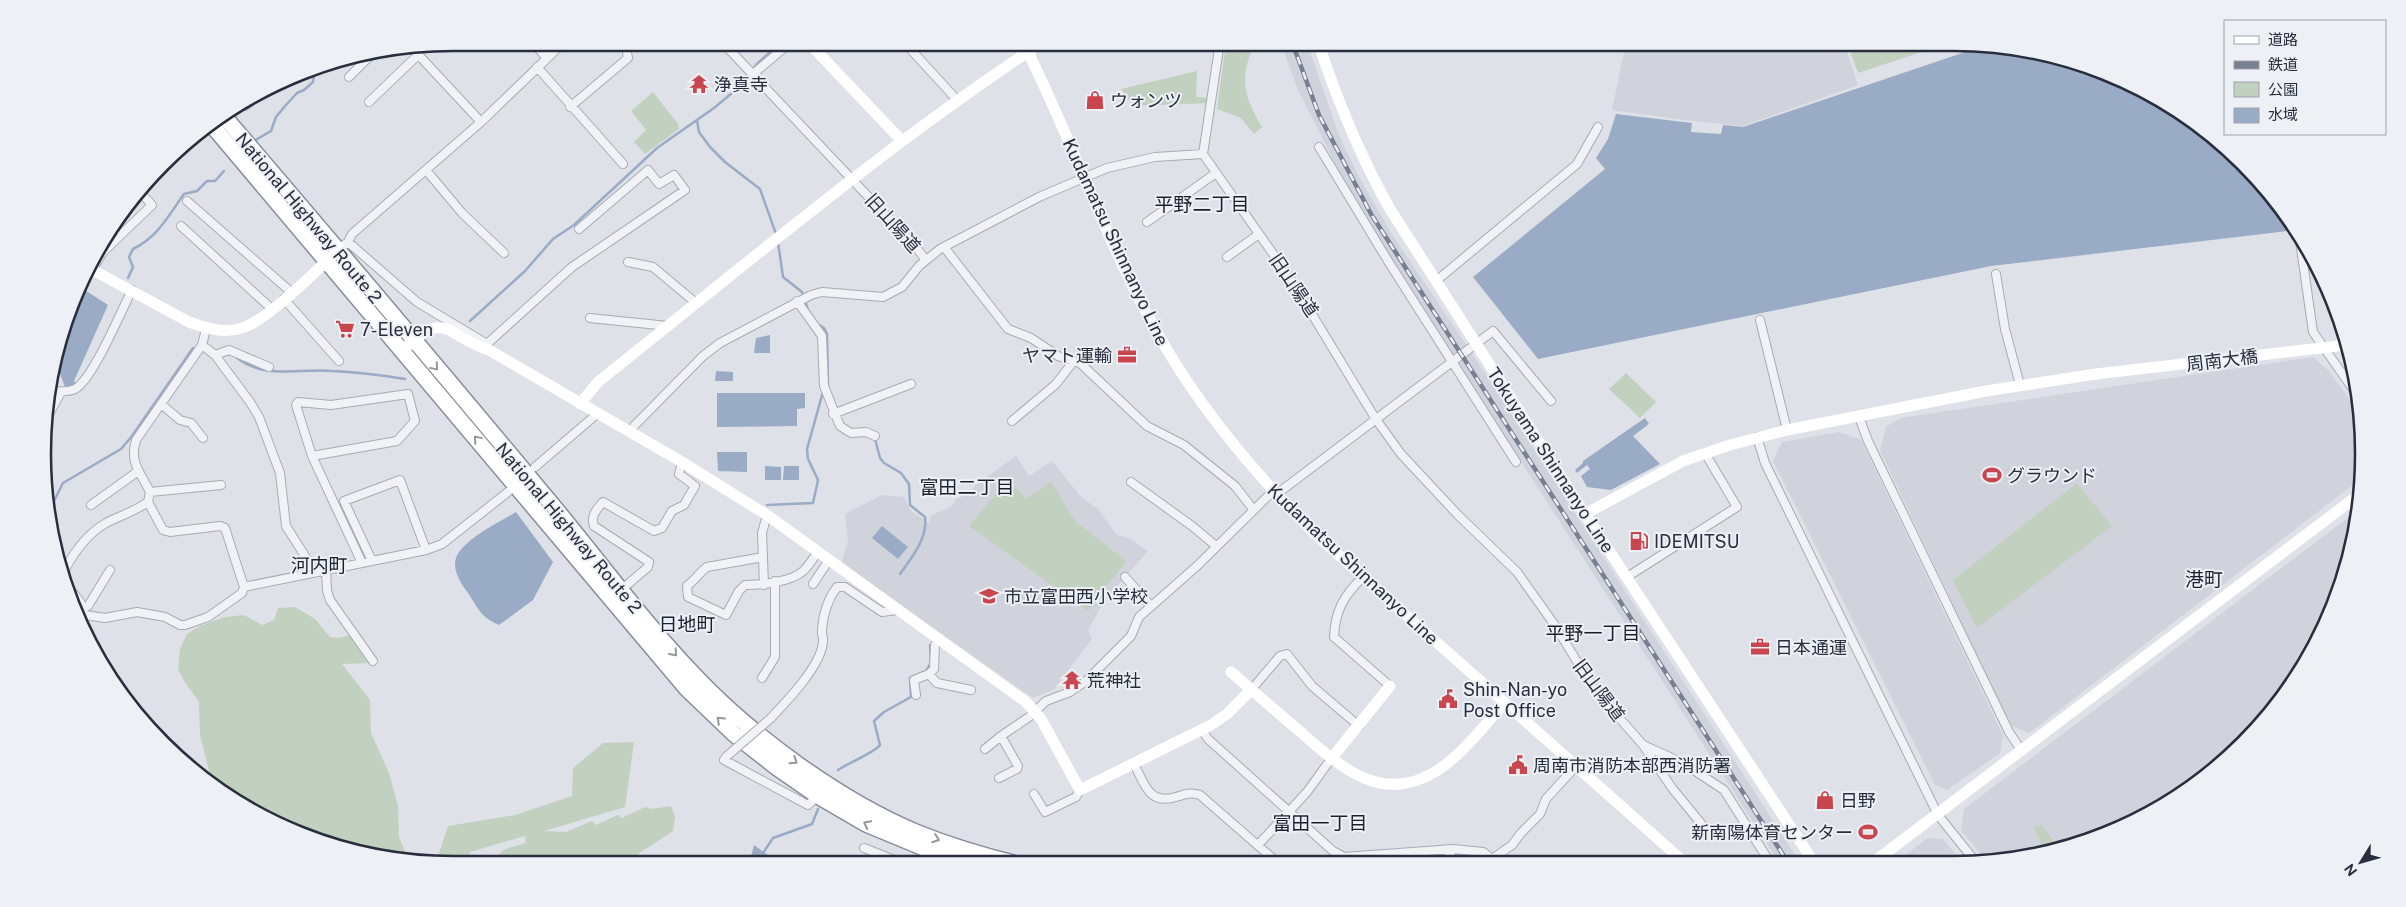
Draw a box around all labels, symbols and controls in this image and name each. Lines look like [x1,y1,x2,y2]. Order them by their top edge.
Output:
legend [2224,20,2386,135]
text: 道路 [2268,31,2298,48]
text: 鉄道 [2268,56,2298,73]
temple icon: 浄真寺 [688,73,710,95]
place label: 浄真寺 [714,74,768,95]
text: 公園 [2268,81,2298,98]
shop icon: ウォンツ [1084,89,1106,111]
place label: ウォンツ [1110,90,1182,111]
text: 水域 [2268,106,2298,123]
street label: National Highway Route 2 [231,128,387,308]
street label: Kudamatsu Shinnanyo Line [1059,135,1173,349]
street label: 旧山陽道 [861,189,925,257]
district label: 平野二丁目 [1154,193,1250,215]
street label: 旧山陽道 [1265,249,1323,321]
supermarket icon: 7-Eleven [334,318,356,340]
place label: 7-Eleven [360,319,433,340]
office icon: ヤマト運輸 [1116,344,1138,366]
place label: ヤマト運輸 [1022,345,1112,366]
street label: 周南大橋 [2185,345,2259,375]
one-way arrow [429,361,437,370]
street label: Tokuyama Shinnanyo Line [1483,364,1619,556]
one-way arrow [474,436,483,445]
street label: National Highway Route 2 [491,438,647,618]
sports icon: グラウンド [1981,464,2003,486]
place label: グラウンド [2007,465,2097,486]
district label: 富田二丁目 [919,476,1015,498]
street label: Kudamatsu Shinnanyo Line [1263,479,1443,649]
fuel station icon: IDEMITSU [1628,530,1650,552]
place label: IDEMITSU [1654,531,1739,552]
district label: 河内町 [290,554,348,576]
district label: 港町 [2185,568,2223,590]
school or university icon: 市立富田西小学校 [978,585,1000,607]
place label: 市立富田西小学校 [1004,586,1148,607]
district label: 日地町 [658,613,716,635]
district label: 平野一丁目 [1545,622,1641,644]
office icon: 日本通運 [1749,636,1771,658]
place label: 日本通運 [1775,637,1847,658]
one-way arrow [668,647,677,656]
street label: 旧山陽道 [1569,655,1629,725]
temple icon: 荒神社 [1061,669,1083,691]
place label: 荒神社 [1087,670,1141,691]
place label: Shin-Nan-yo Post Office [1463,679,1567,721]
public building icon: Shin-Nan-yo Post Office [1437,688,1459,710]
one-way arrow [717,717,726,726]
public building icon: 周南市消防本部西消防署 [1507,754,1529,776]
one-way arrow [789,755,798,764]
place label: 周南市消防本部西消防署 [1533,755,1731,776]
shop icon: 日野 [1814,789,1836,811]
place label: 日野 [1840,790,1876,811]
district label: 富田一丁目 [1272,812,1368,834]
one-way arrow [863,820,872,830]
sports icon: 新南陽体育センター [1857,821,1879,843]
place label: 新南陽体育センター [1691,822,1853,843]
one-way arrow [931,833,940,843]
north arrow [2336,837,2386,887]
text: N [2341,861,2360,879]

